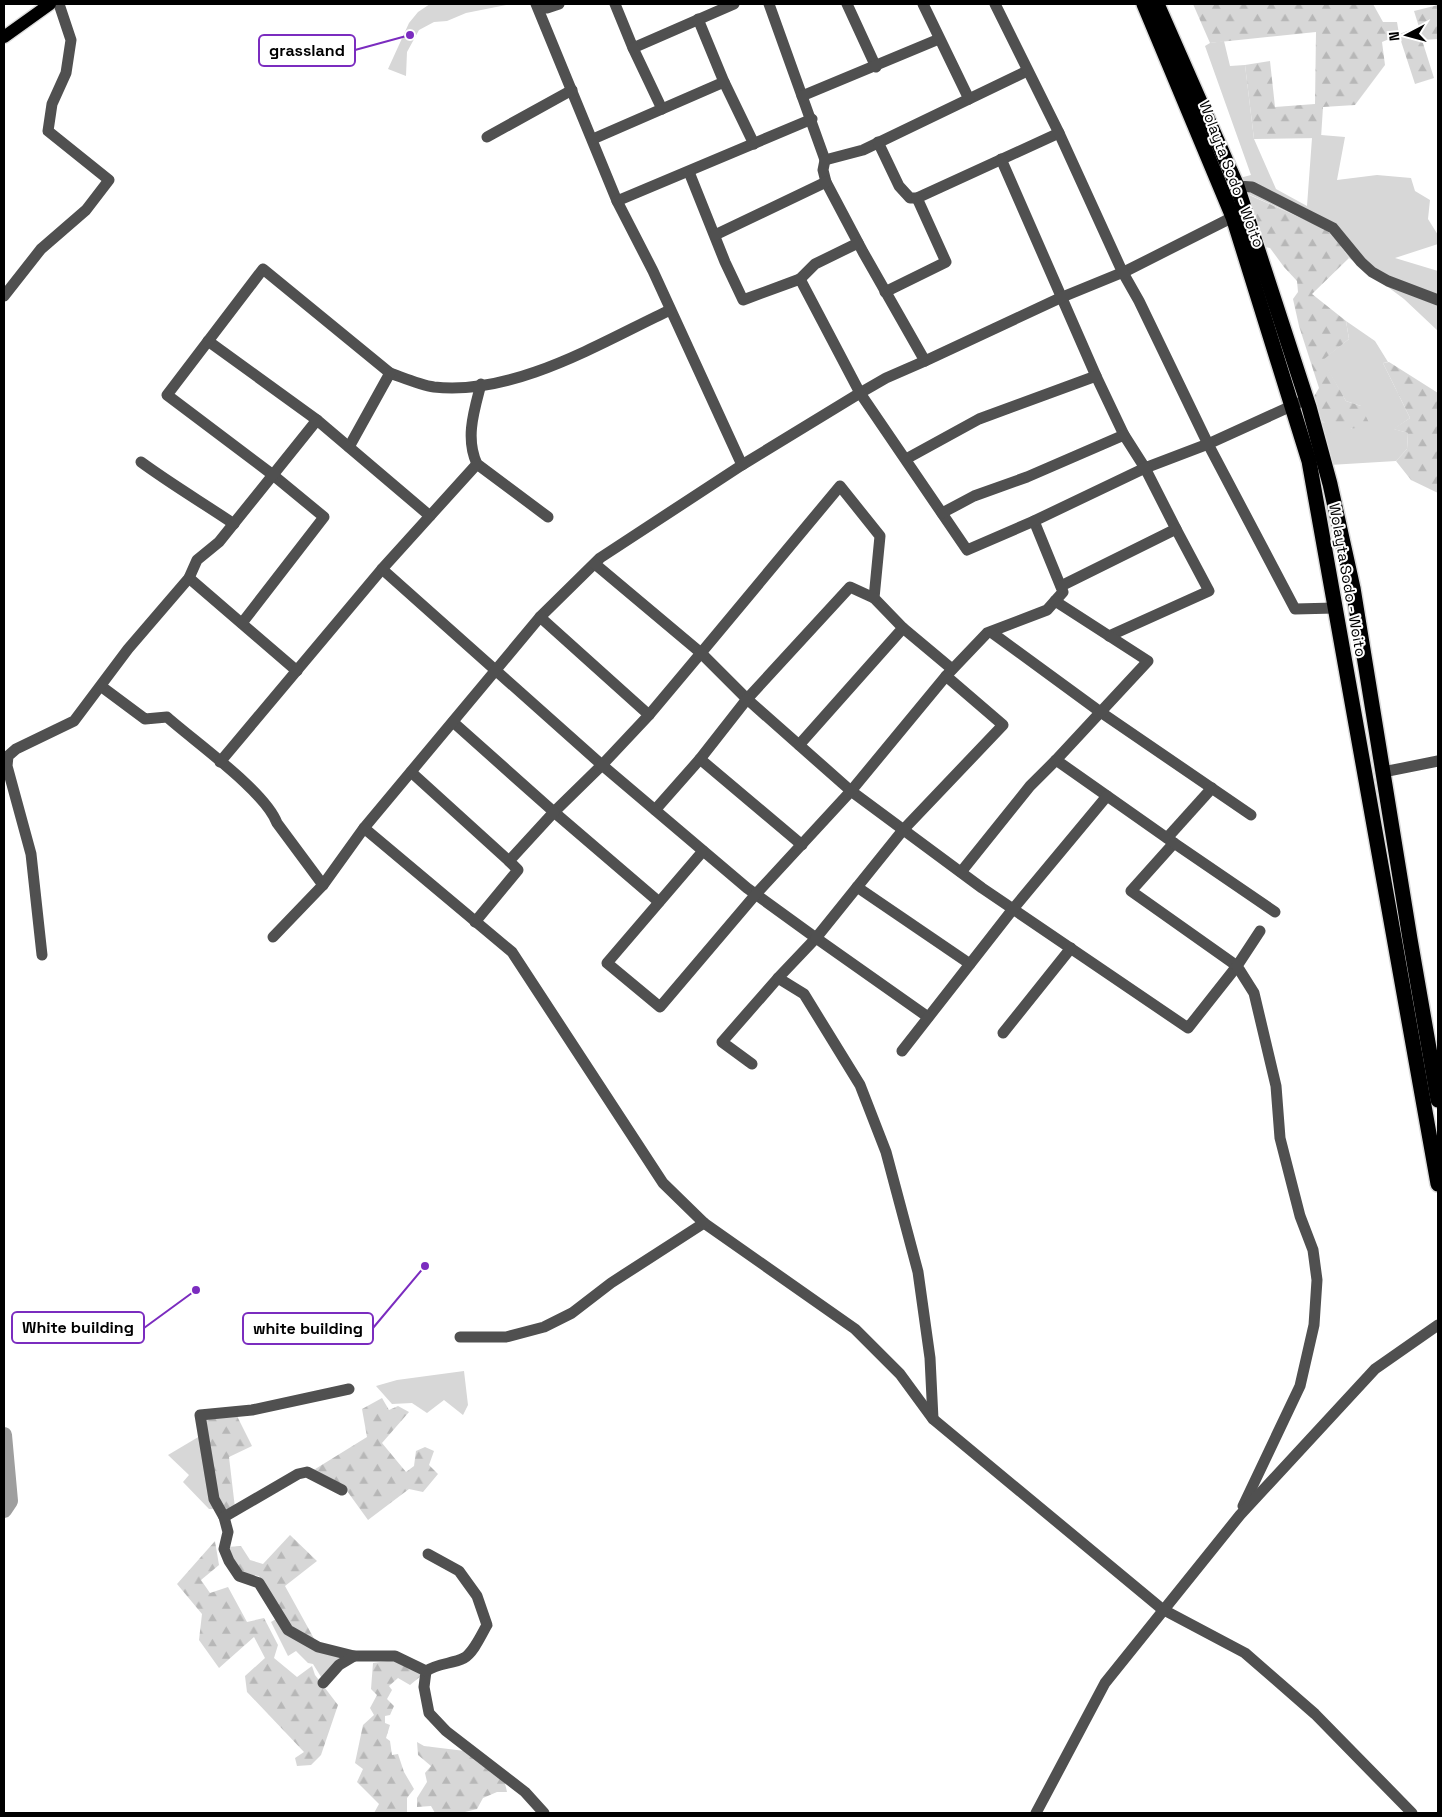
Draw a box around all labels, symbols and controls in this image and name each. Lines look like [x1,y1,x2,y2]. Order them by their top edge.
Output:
north arrow [1382,10,1432,60]
text: N [1385,31,1404,42]
callout: grassland [259,35,355,66]
text: grassland [269,40,345,61]
street label: Wolayta Sodo - Woito [1195,98,1269,250]
street label: Wolayta Sodo - Woito [1325,502,1371,658]
callout: White building [12,1312,144,1343]
callout: white building [243,1313,373,1344]
text: White building [22,1317,134,1338]
text: white building [253,1318,363,1339]

